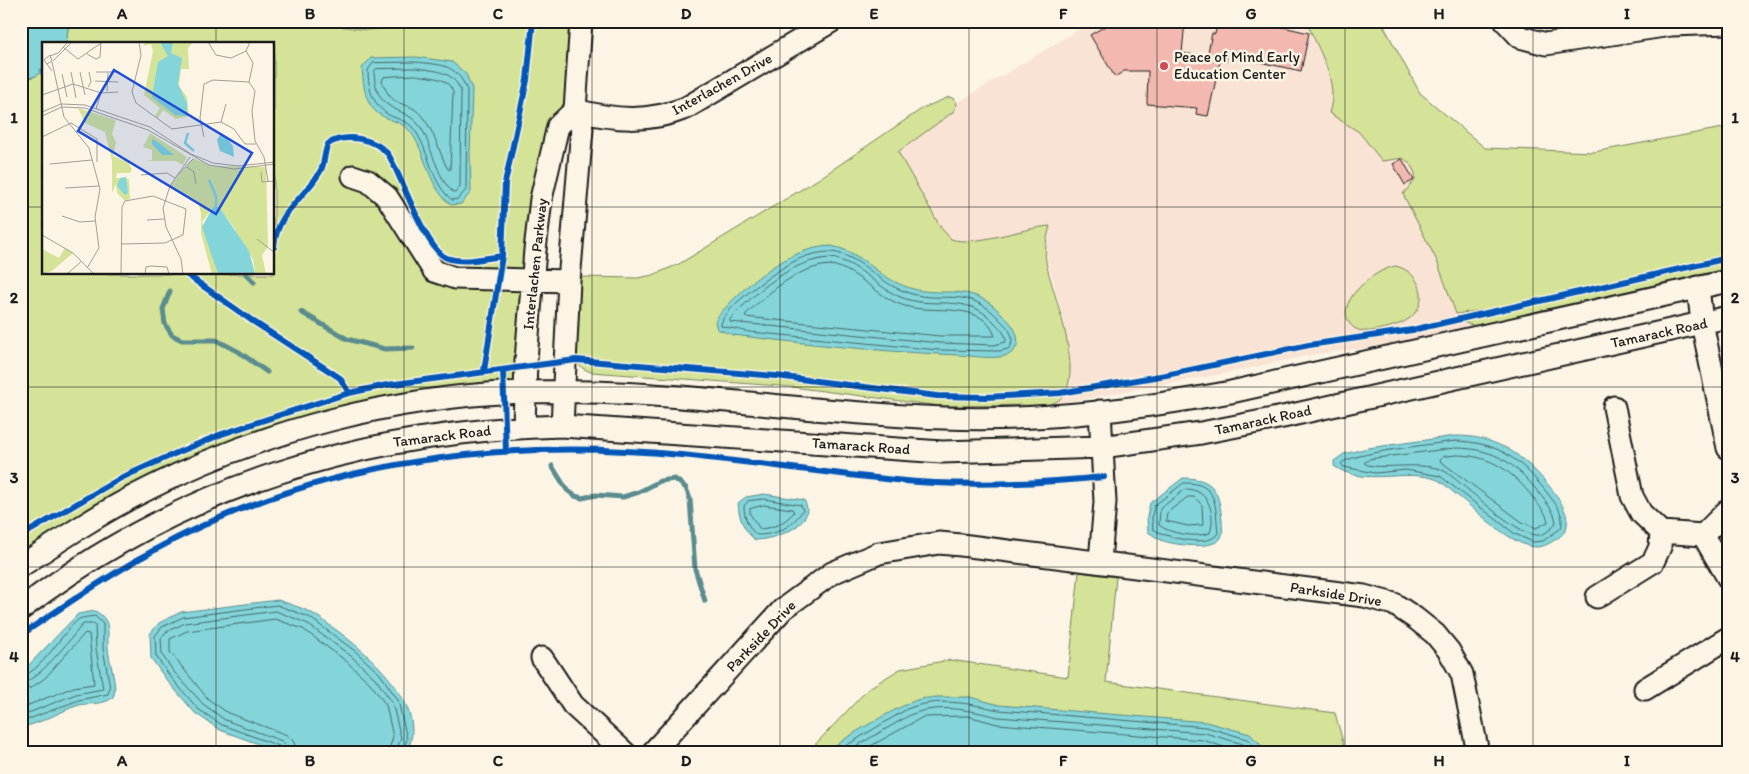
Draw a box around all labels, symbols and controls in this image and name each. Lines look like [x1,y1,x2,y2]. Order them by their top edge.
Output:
text: A [116,4,128,23]
text: B [305,4,316,23]
text: C [493,4,504,23]
text: D [681,4,692,23]
text: E [870,4,879,23]
text: F [1059,4,1068,23]
text: G [1245,4,1257,23]
text: H [1433,4,1445,23]
text: I [1624,4,1630,23]
inset map [42,42,275,275]
place label: Peace of Mind Early Education Center [1174,48,1300,83]
street label: Interlachen Drive [669,49,775,119]
marker: Peace of Mind Early Education Center [1158,60,1170,72]
text: 1 [10,108,18,127]
text: 1 [1731,108,1739,127]
street label: Interlachen Parkway [519,197,551,331]
text: 2 [10,288,19,307]
text: 2 [1731,288,1740,307]
street label: Tamarack Road [1609,314,1709,352]
street label: Tamarack Road [1213,401,1313,439]
street label: Tamarack Road [392,421,492,451]
street label: Tamarack Road [811,434,911,458]
text: 3 [10,468,19,487]
text: 3 [1731,468,1740,487]
street label: Parkside Drive [1289,578,1383,610]
street label: Parkside Drive [722,596,800,676]
text: 4 [9,647,19,666]
text: 4 [1730,647,1740,666]
text: A [116,751,128,770]
text: B [305,751,316,770]
text: C [493,751,504,770]
text: D [681,751,692,770]
text: E [870,751,879,770]
text: F [1059,751,1068,770]
text: G [1245,751,1257,770]
text: H [1433,751,1445,770]
text: I [1624,751,1630,770]

